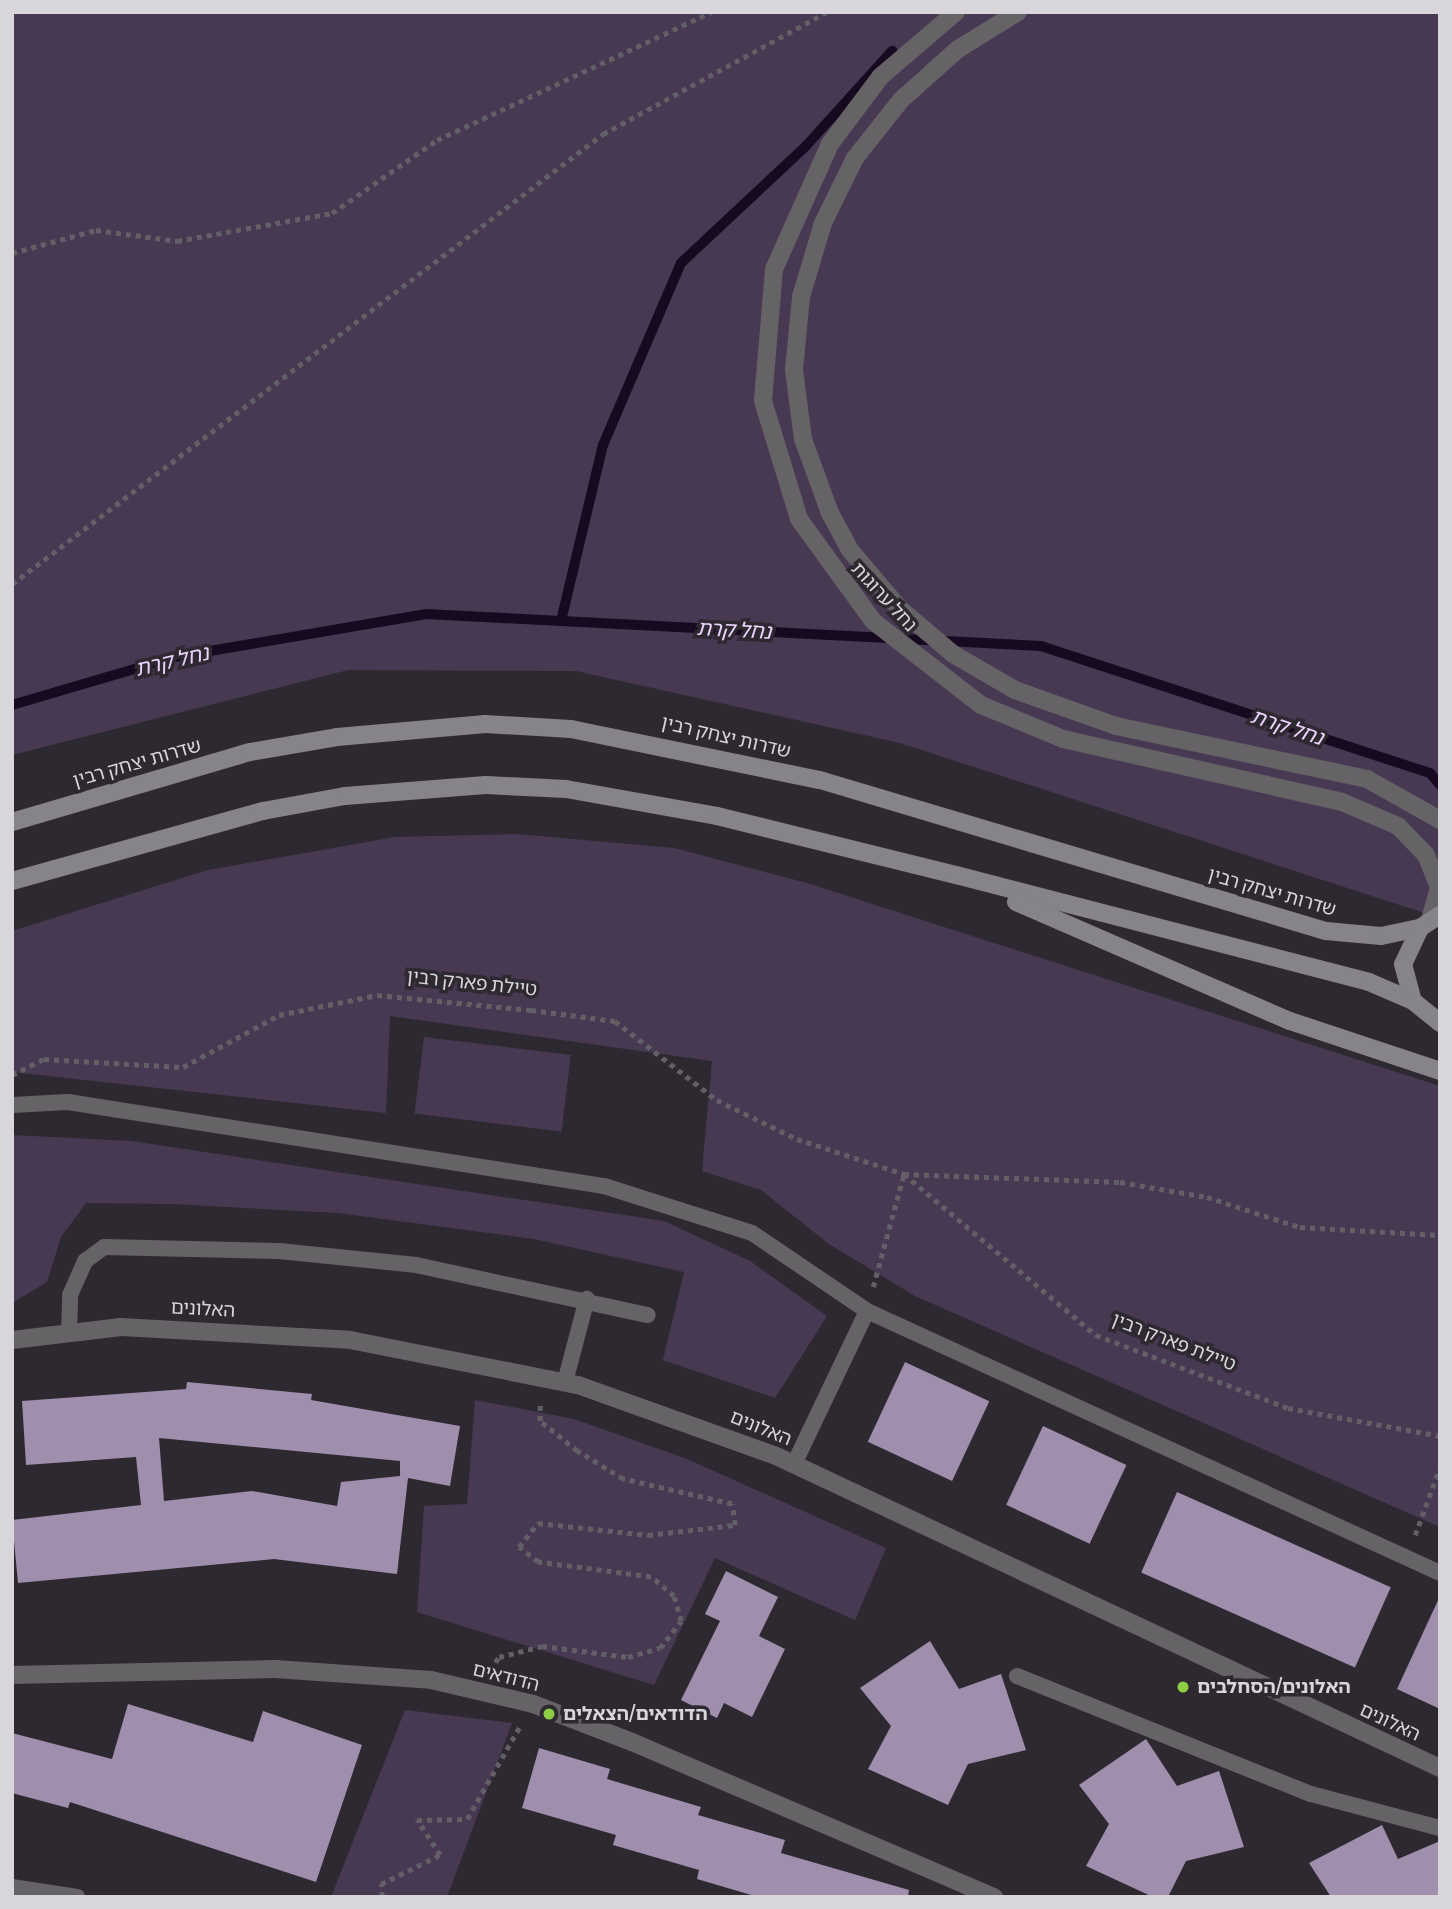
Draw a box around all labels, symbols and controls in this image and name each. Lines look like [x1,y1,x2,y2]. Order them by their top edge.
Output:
street label: נחל ערוגות [846,558,922,636]
water label: נחל קרת [696,615,772,645]
water label: נחל קרת [133,640,211,682]
water label: נחל קרת [1247,703,1327,751]
street label: שדרות יצחק רבין [659,711,793,763]
street label: שדרות יצחק רבין [70,734,204,792]
street label: שדרות יצחק רבין [1205,863,1339,921]
street label: טיילת פארק רבין [406,965,538,1001]
street label: האלונים [170,1296,236,1322]
street label: טיילת פארק רבין [1109,1308,1239,1376]
street label: האלונים [727,1405,795,1451]
street label: הדודאים [470,1658,542,1696]
place label: האלונים/הסחלבים [1197,1676,1351,1698]
marker: האלונים/הסחלבים [1175,1679,1191,1695]
street label: האלונים [1356,1698,1424,1746]
place label: הדודאים/הצאלים [563,1703,708,1725]
marker: הדודאים/הצאלים [541,1706,557,1722]

